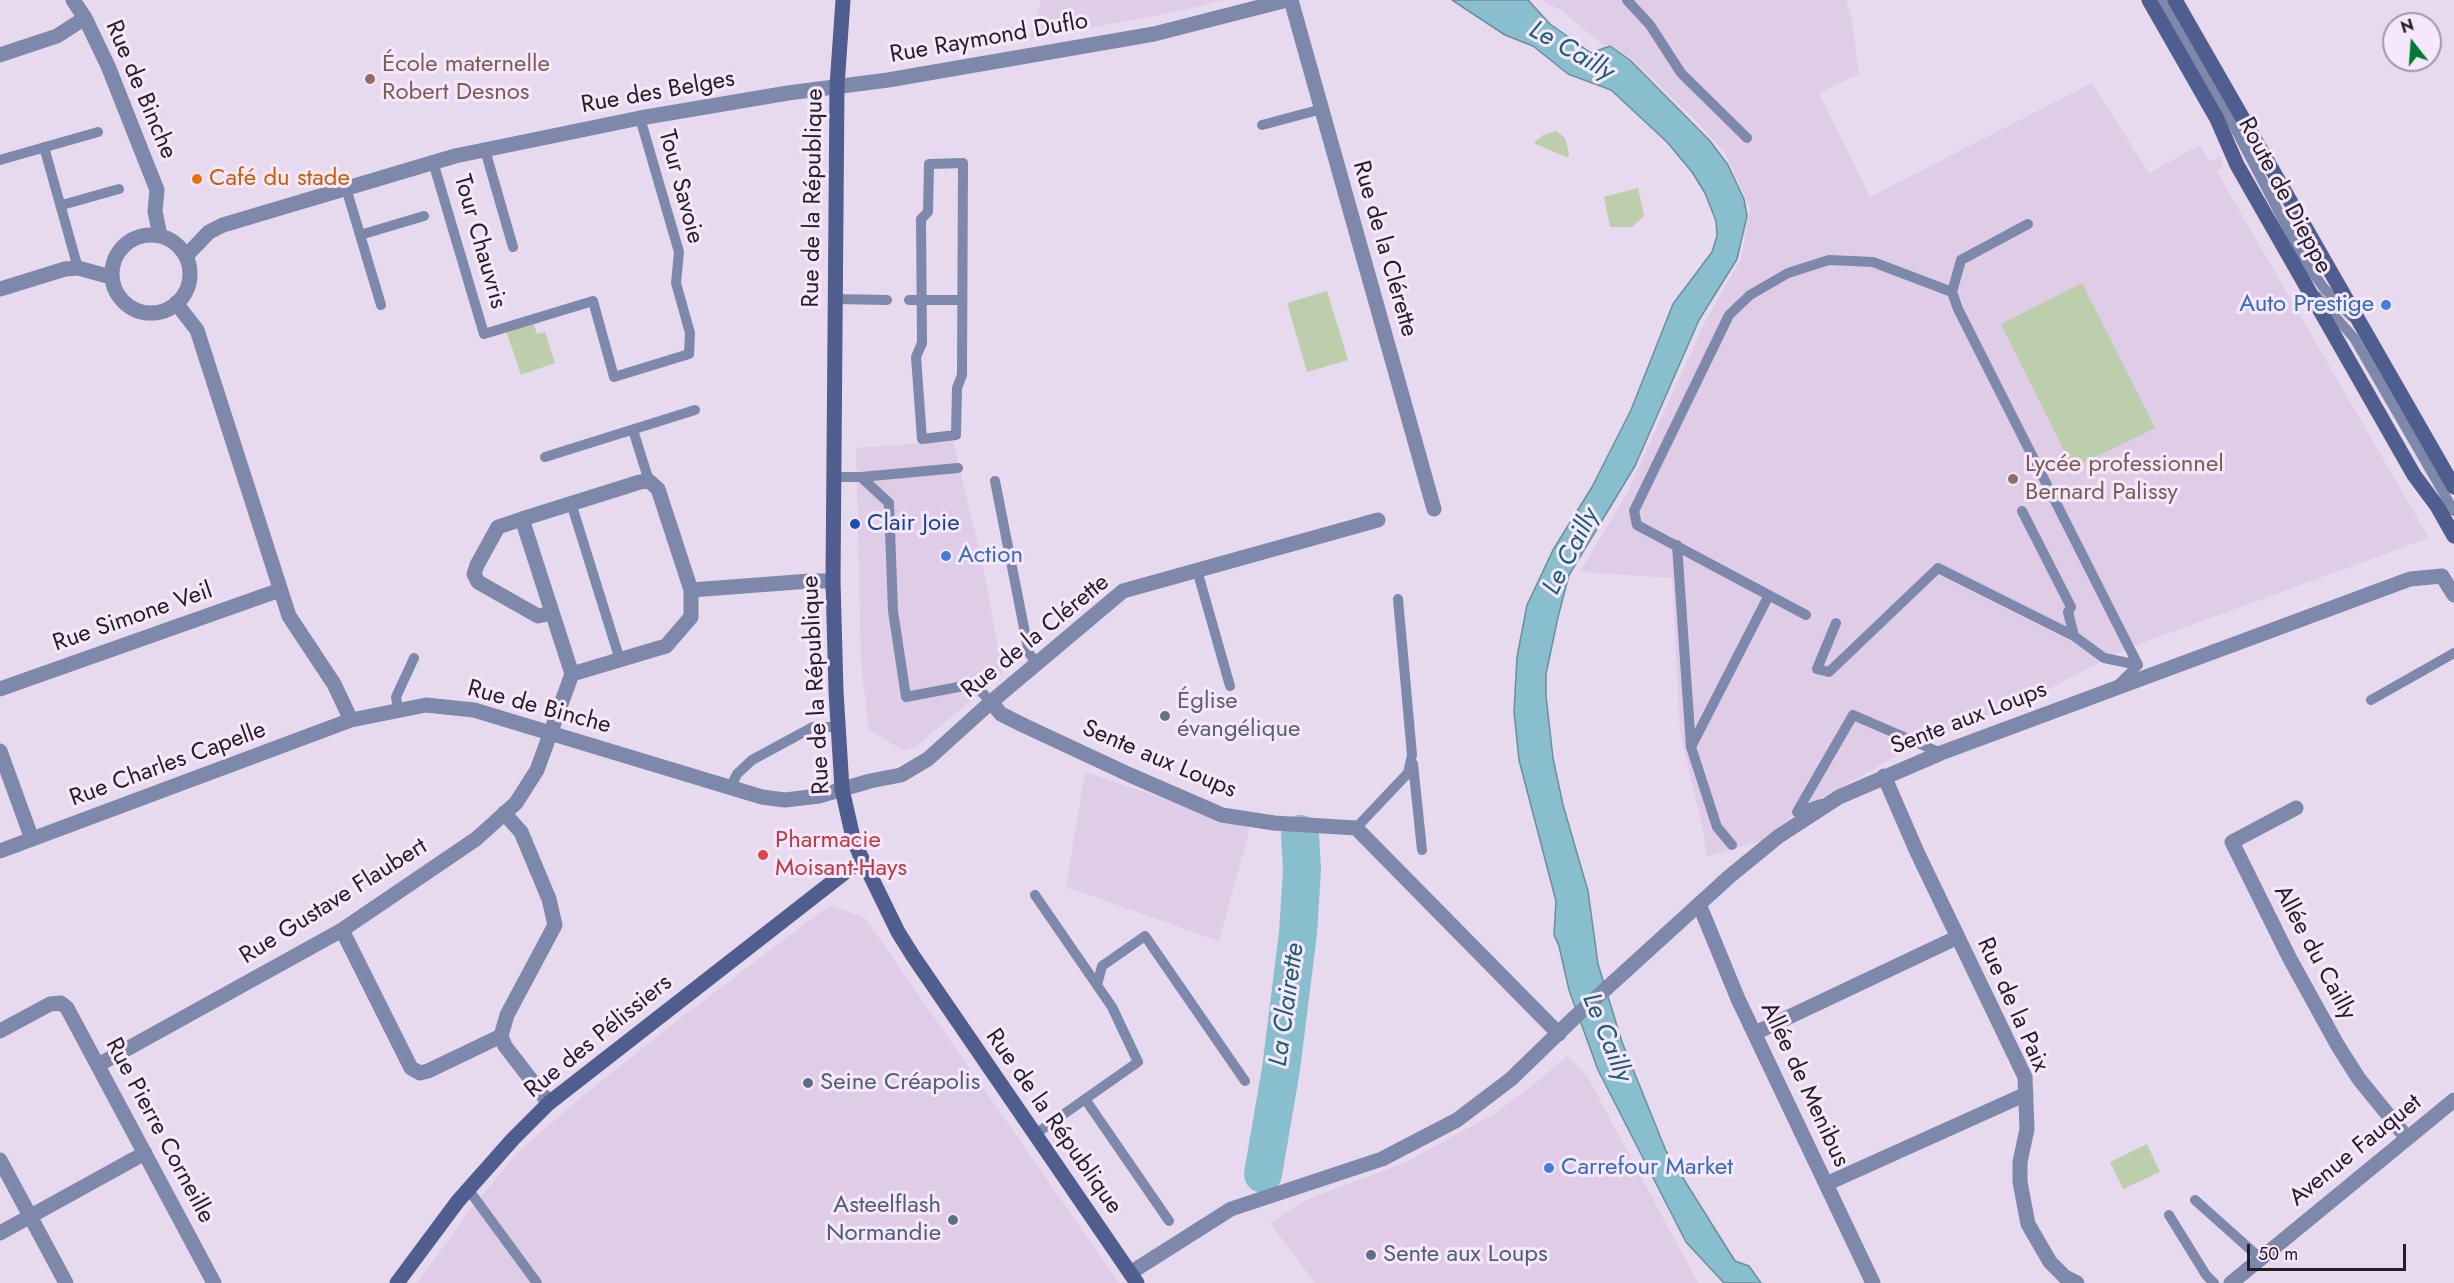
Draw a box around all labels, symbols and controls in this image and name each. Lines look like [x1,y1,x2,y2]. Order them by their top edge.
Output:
street label: Rue Raymond Duflo [888,7,1090,71]
north arrow [2382,12,2442,72]
text: N [2398,13,2417,39]
water label: Le Cailly [1523,15,1619,89]
street label: Rue de Binche [98,16,182,164]
place label: École maternelle Robert Desnos [382,51,550,107]
street label: Rue des Belges [579,65,737,121]
marker: École maternelle Robert Desnos [363,72,377,86]
street label: Rue de la République [798,88,830,308]
street label: Route de Dieppe [2231,113,2337,279]
street label: Tour Savoie [651,127,709,247]
street label: Rue de la Clérette [1345,158,1423,340]
place label: Café du stade [209,165,350,193]
marker: Café du stade [190,172,204,186]
street label: Tour Chauvris [446,172,512,312]
place label: Auto Prestige [2239,291,2374,319]
marker: Auto Prestige [2379,298,2393,312]
place label: Lycée professionnel Bernard Palissy [2025,451,2224,507]
marker: Lycée professionnel Bernard Palissy [2006,472,2020,486]
water label: Le Cailly [1537,503,1607,601]
place label: Clair Joie [867,510,960,538]
marker: Clair Joie [848,517,862,531]
place label: Action [958,542,1023,570]
marker: Action [939,549,953,563]
street label: Rue de la Clérette [956,569,1116,705]
street label: Rue de la République [797,575,837,795]
street label: Rue Simone Veil [49,577,217,659]
street label: Rue de Binche [464,675,614,741]
street label: Sente aux Loups [1887,676,2051,762]
place label: Église évangélique [1177,688,1300,744]
marker: Église évangélique [1158,709,1172,723]
street label: Sente aux Loups [1078,715,1240,805]
street label: Rue Charles Capelle [66,716,270,814]
place label: Pharmacie Moisant-Hays [775,827,907,883]
street label: Rue Gustave Flaubert [235,833,433,971]
marker: Pharmacie Moisant-Hays [756,848,770,862]
street label: Allée du Cailly [2267,881,2361,1025]
street label: Rue de la Paix [1970,934,2054,1076]
water label: La Clairette [1264,941,1312,1069]
street label: Rue des Pélissiers [520,969,678,1105]
water label: Le Cailly [1574,989,1638,1087]
street label: Allée de Menibus [1753,998,1855,1172]
street label: Rue de la République [978,1024,1128,1220]
street label: Rue Pierre Corneille [98,1034,220,1228]
place label: Seine Créapolis [820,1069,980,1097]
marker: Seine Créapolis [801,1076,815,1090]
street label: Avenue Fauquet [2284,1089,2428,1213]
place label: Carrefour Market [1561,1154,1733,1182]
marker: Carrefour Market [1542,1161,1556,1175]
place label: Asteelflash Normandie [826,1192,941,1248]
marker: Asteelflash Normandie [946,1213,960,1227]
scale bar [2250,1232,2409,1270]
place label: Sente aux Loups [1383,1241,1548,1269]
text: 50 m [2258,1241,2298,1267]
marker: Sente aux Loups [1364,1248,1378,1262]

